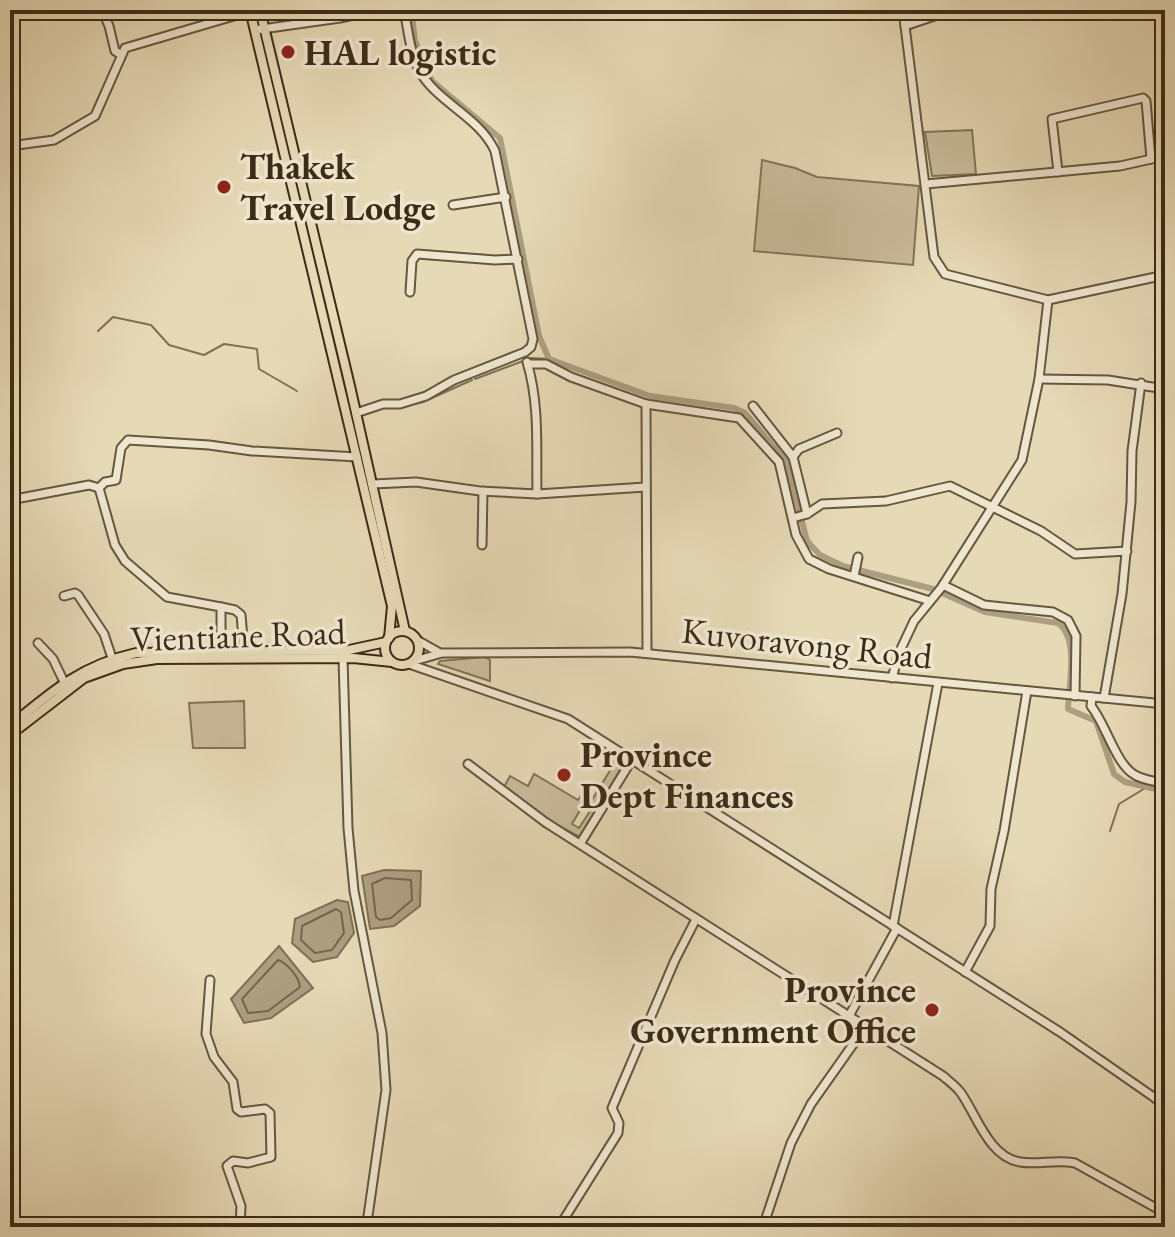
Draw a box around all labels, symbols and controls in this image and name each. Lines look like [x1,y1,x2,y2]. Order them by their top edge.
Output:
place label: HAL logistic [304,29,496,76]
marker: HAL logistic [279,43,297,61]
place label: Thakek Travel Lodge [240,143,436,231]
marker: Thakek Travel Lodge [215,178,233,196]
street label: Kuvoravong Road [679,606,935,680]
street label: Vientiane Road [130,608,347,662]
place label: Province Dept Finances [580,731,794,819]
marker: Province Dept Finances [555,766,573,784]
place label: Province Government Office [630,966,916,1054]
marker: Province Government Office [923,1001,941,1019]

